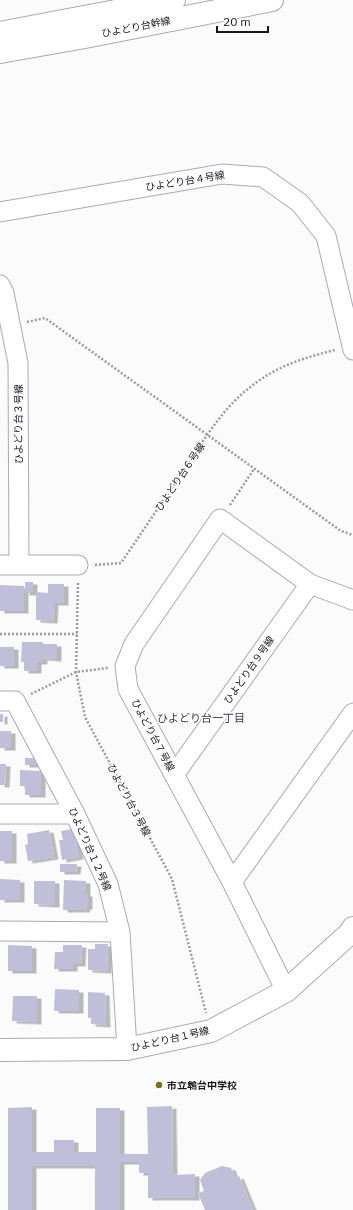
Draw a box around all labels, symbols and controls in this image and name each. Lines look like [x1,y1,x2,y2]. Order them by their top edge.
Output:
scale bar [217,8,268,34]
street label: ひよどり台幹線 [100,14,172,40]
text: 20 m [223,14,251,29]
street label: ひよどり台４号線 [144,168,226,194]
street label: ひよどり台３号線 [12,384,25,464]
street label: ひよどり台６号線 [152,440,208,514]
street label: ひよどり台９号線 [221,634,277,706]
street label: ひよどり台７号線 [128,697,178,773]
district label: ひよどり台一丁目 [157,711,245,725]
street label: ひよどり台３号線 [104,762,154,838]
street label: ひよどり台１２号線 [66,805,114,893]
street label: ひよどり台１号線 [130,1024,210,1054]
place label: 市立鵯台中学校 [167,1079,237,1092]
marker: 市立鵯台中学校 [154,1080,164,1090]

